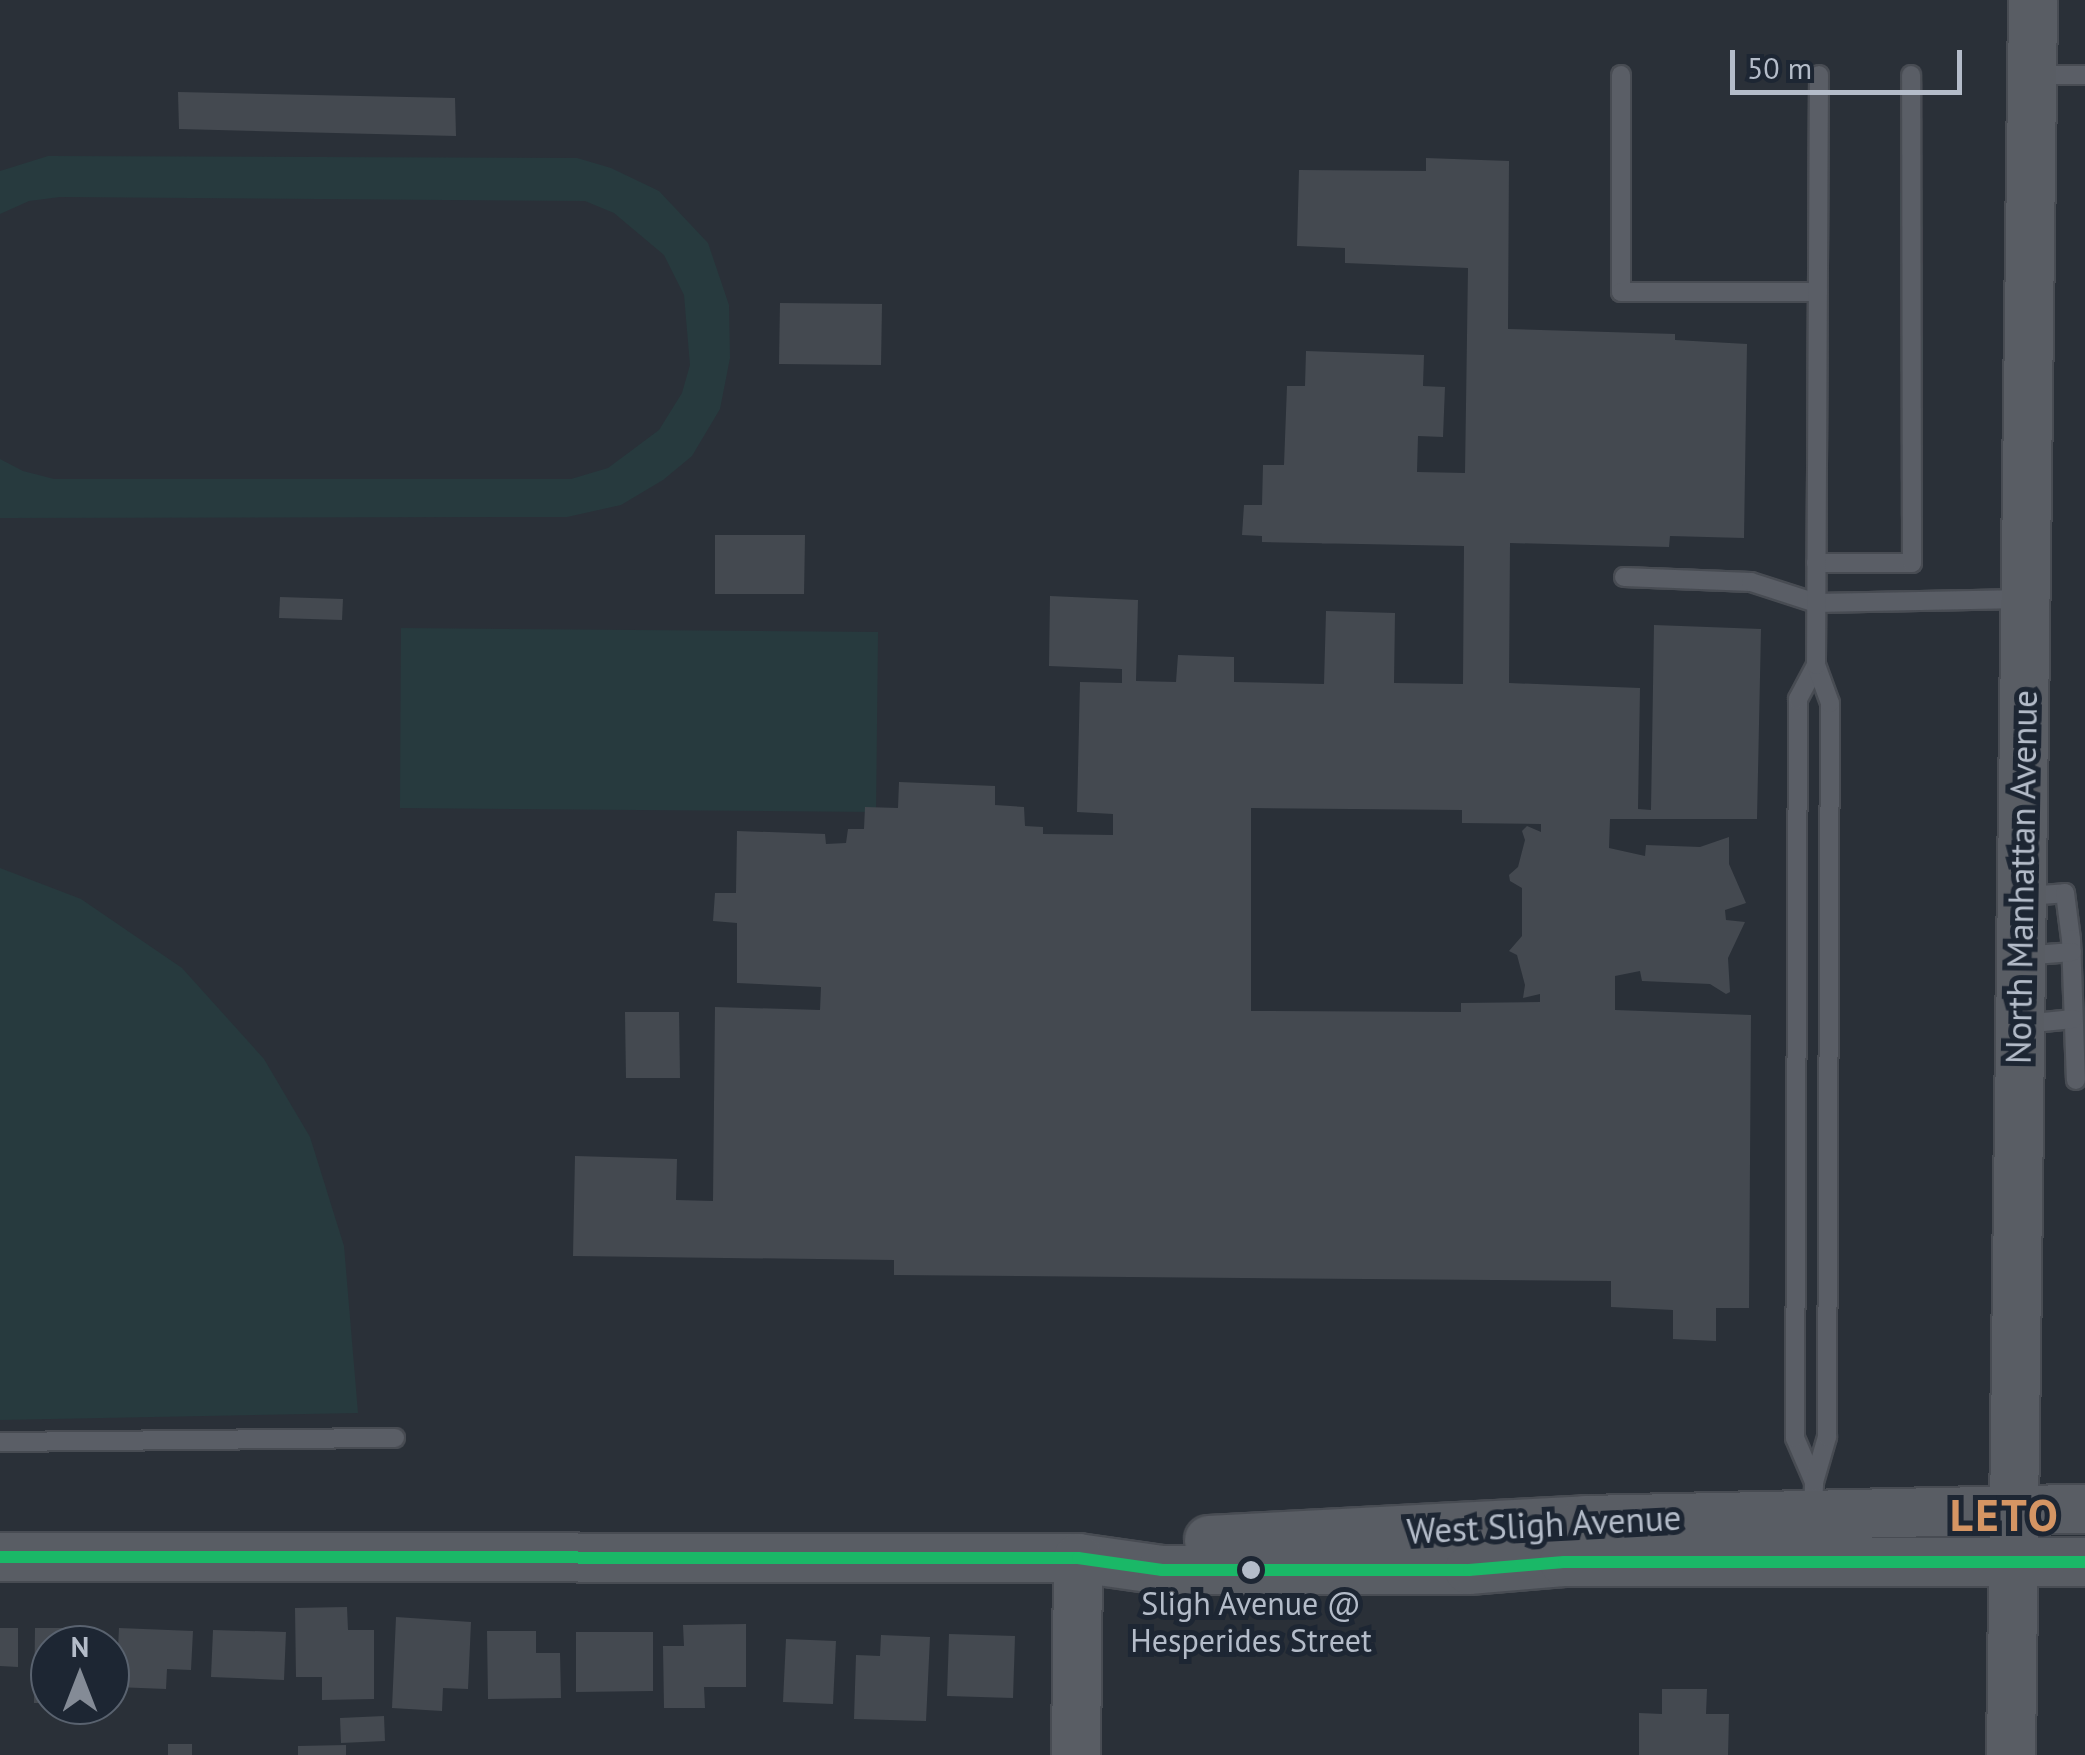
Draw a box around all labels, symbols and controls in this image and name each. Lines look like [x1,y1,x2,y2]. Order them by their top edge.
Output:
scale bar [1735,30,1968,92]
text: 50 m [1747,48,1812,87]
street label: North Manhattan Avenue [1997,689,2045,1065]
district label: LETO [1950,1488,2060,1542]
street label: West Sligh Avenue [1405,1496,1683,1552]
marker: Sligh Avenue @ Hesperides Street [1241,1560,1261,1580]
place label: Sligh Avenue @ Hesperides Street [1130,1585,1372,1660]
north arrow [30,1625,130,1725]
text: N [71,1628,89,1665]

